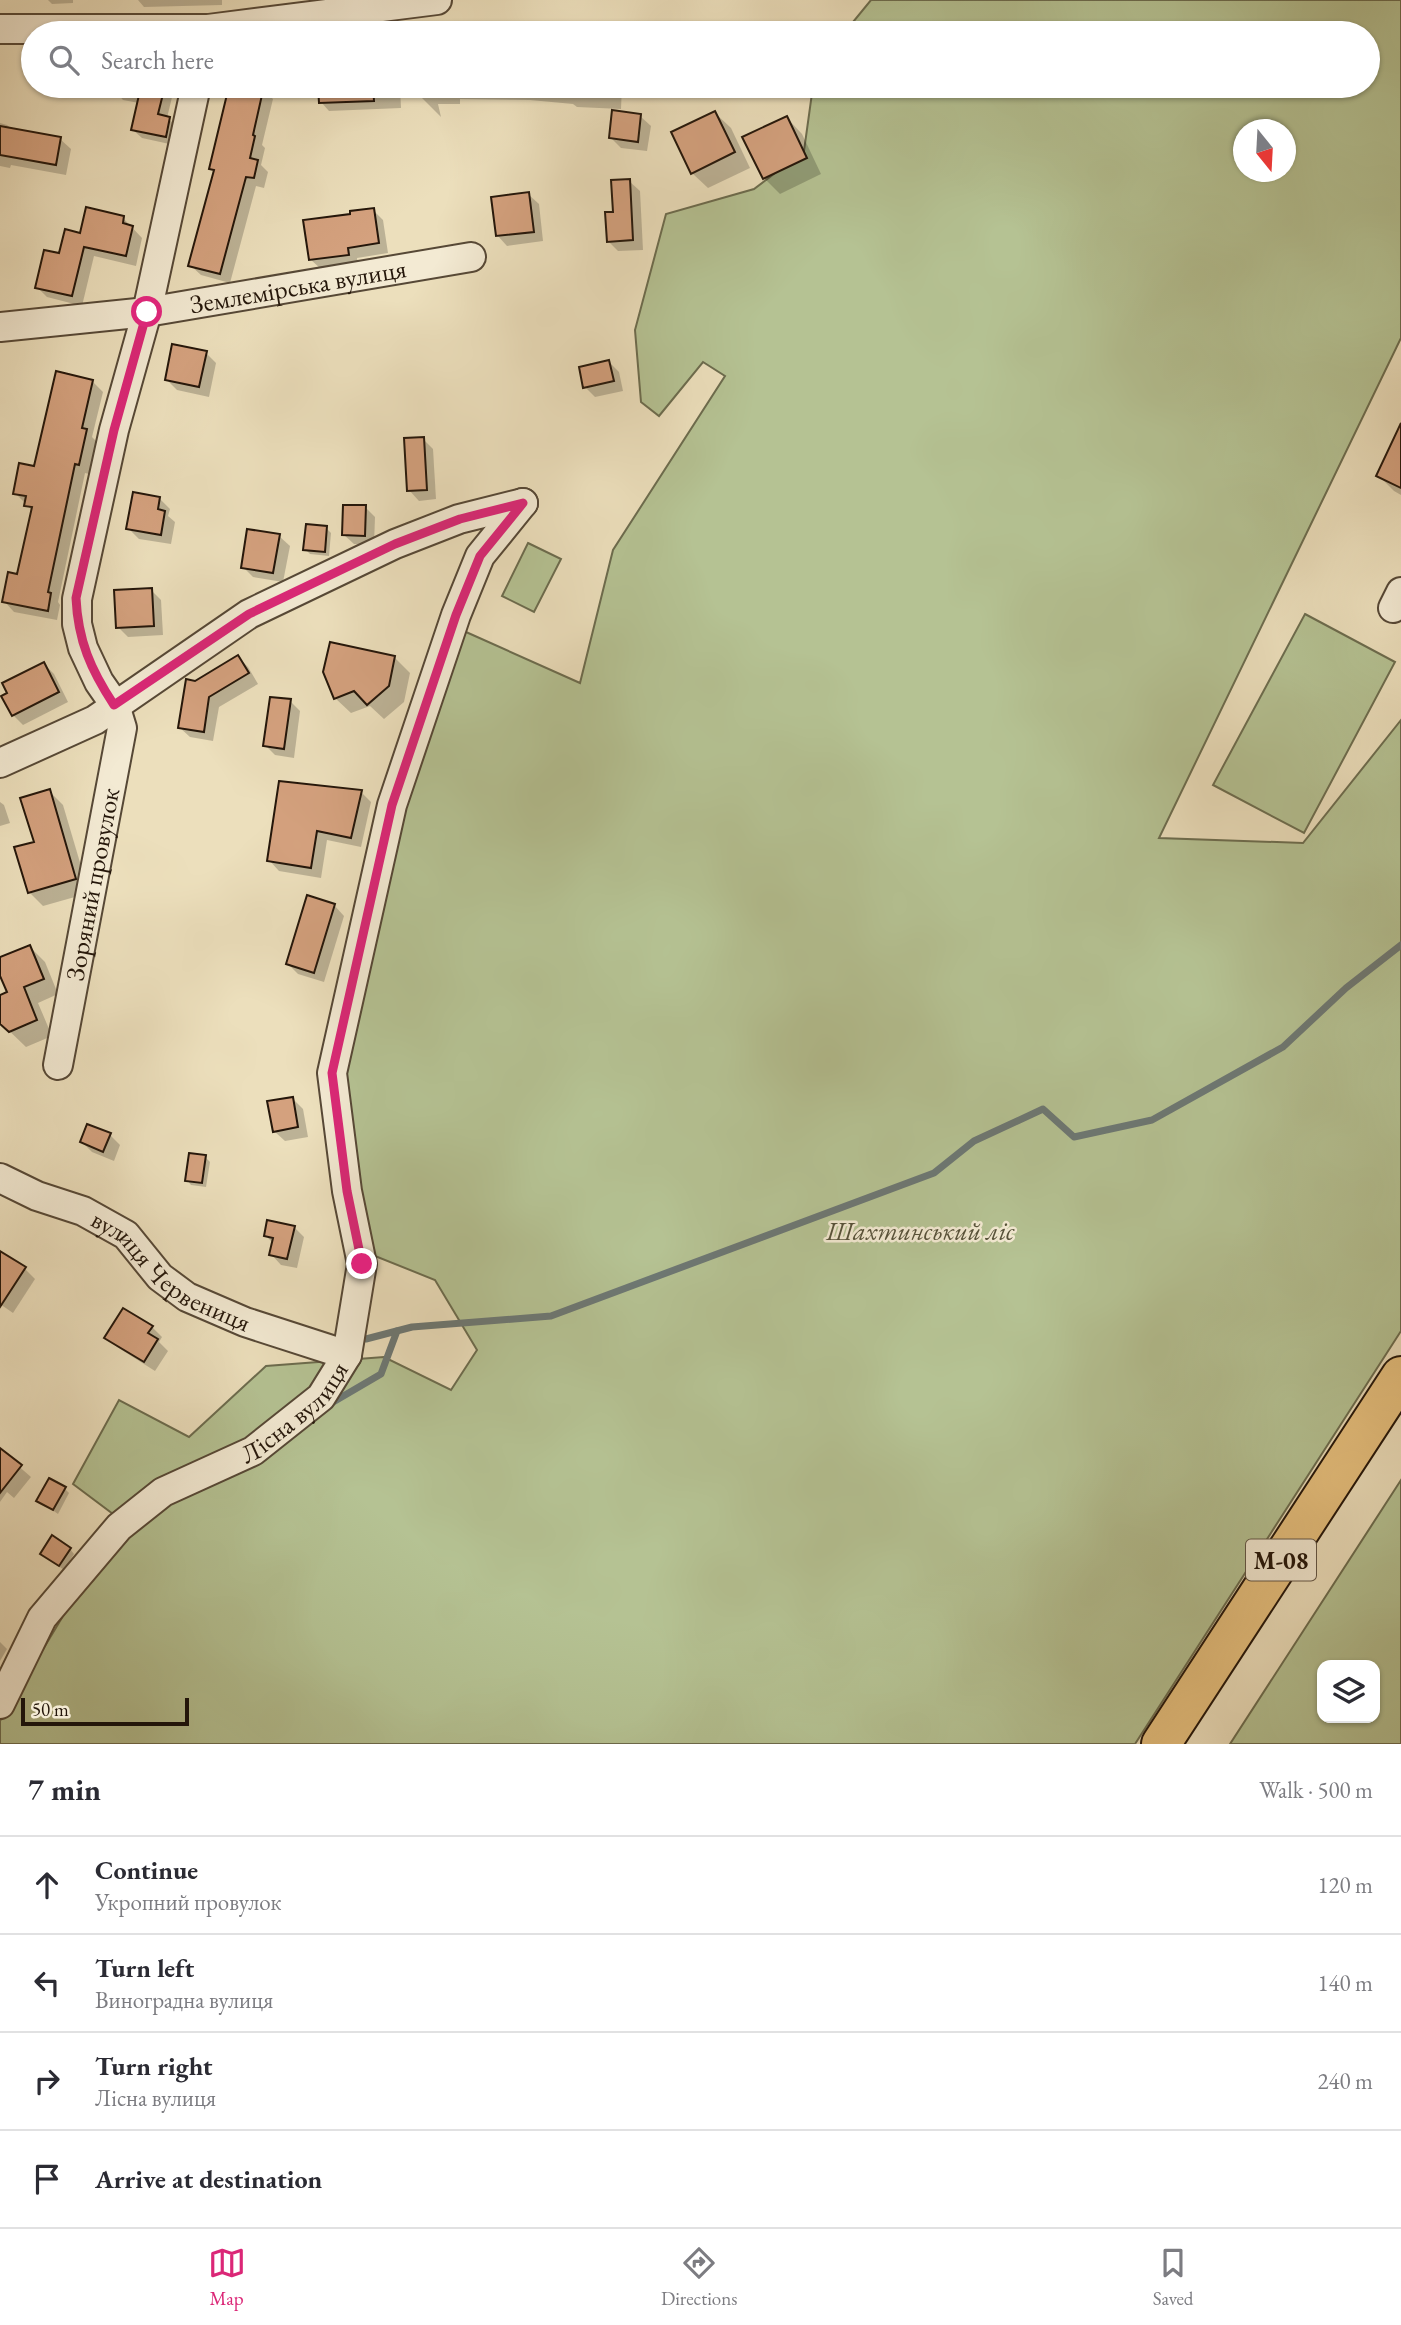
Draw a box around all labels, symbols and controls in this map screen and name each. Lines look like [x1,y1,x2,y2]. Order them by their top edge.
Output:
search box [21,21,1380,98]
icon: search [45,41,83,79]
text: Search here [101,43,214,77]
north arrow [1233,119,1296,182]
street label: Землемірська вулиця [187,251,409,321]
route start [131,296,162,327]
street label: Зоряний провулок [57,784,127,984]
street label: вулиця Червениця [85,1202,256,1339]
park label: Шахтинський ліс [825,1214,1015,1248]
route end [346,1248,377,1279]
street label: Лісна вулиця [236,1355,356,1471]
road number: М-08 [1246,1540,1316,1580]
map controls [1317,1660,1380,1723]
button: layers [1317,1660,1380,1723]
scale bar [21,1695,189,1727]
text: 50 m [32,1697,69,1722]
text: 7 min [28,1770,101,1809]
text: Walk · 500 m [1259,1775,1373,1805]
text: Continue [95,1853,198,1887]
icon: ahead [28,1866,66,1904]
text: 120 m [1317,1870,1373,1900]
text: Укропний провулок [95,1887,282,1917]
text: Turn left [95,1951,194,1985]
icon: left [28,1964,66,2002]
text: 140 m [1317,1968,1373,1998]
text: Виноградна вулиця [95,1985,273,2015]
text: Turn right [95,2049,213,2083]
icon: right [28,2062,66,2100]
text: 240 m [1317,2066,1373,2096]
text: Лісна вулиця [95,2083,216,2113]
icon: arrive [28,2160,66,2198]
text: Arrive at destination [95,2162,322,2196]
tab: Map [208,2244,246,2311]
tab: Directions [661,2244,737,2311]
tab: Saved [1153,2244,1193,2311]

